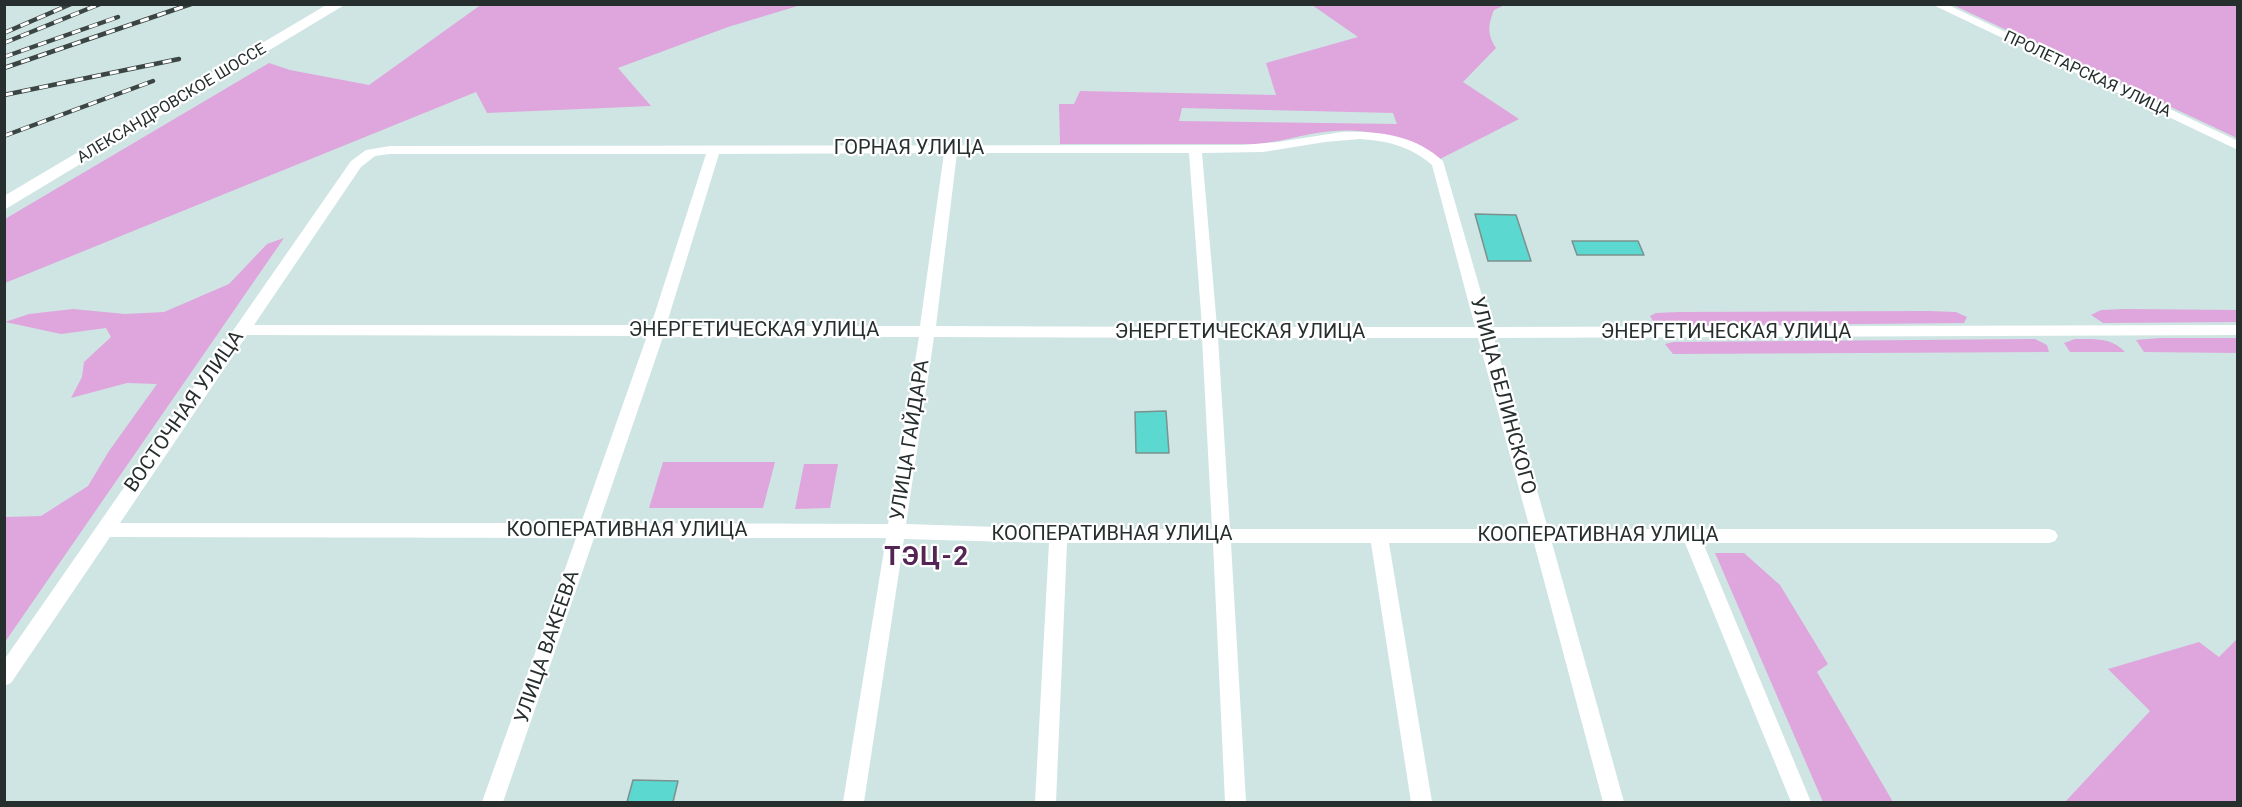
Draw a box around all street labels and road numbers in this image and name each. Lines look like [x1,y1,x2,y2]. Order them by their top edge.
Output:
street label: ПРОЛЕТАРСКАЯ УЛИЦА [2000,28,2174,122]
street label: АЛЕКСАНДРОВСКОЕ ШОССЕ [74,40,270,168]
street label: ГОРНАЯ УЛИЦА [834,137,984,161]
street label: УЛИЦА БЕЛИНСКОГО [1464,295,1540,497]
street label: ЭНЕРГЕТИЧЕСКАЯ УЛИЦА [629,319,879,343]
street label: ЭНЕРГЕТИЧЕСКАЯ УЛИЦА [1115,321,1365,345]
street label: ЭНЕРГЕТИЧЕСКАЯ УЛИЦА [1601,321,1851,345]
street label: ВОСТОЧНАЯ УЛИЦА [120,327,250,497]
street label: УЛИЦА ГАЙДАРА [886,358,936,522]
street label: КООПЕРАТИВНАЯ УЛИЦА [507,519,747,543]
street label: КООПЕРАТИВНАЯ УЛИЦА [992,523,1232,547]
street label: КООПЕРАТИВНАЯ УЛИЦА [1478,524,1718,548]
street label: УЛИЦА ВАКЕЕВА [511,568,585,726]

